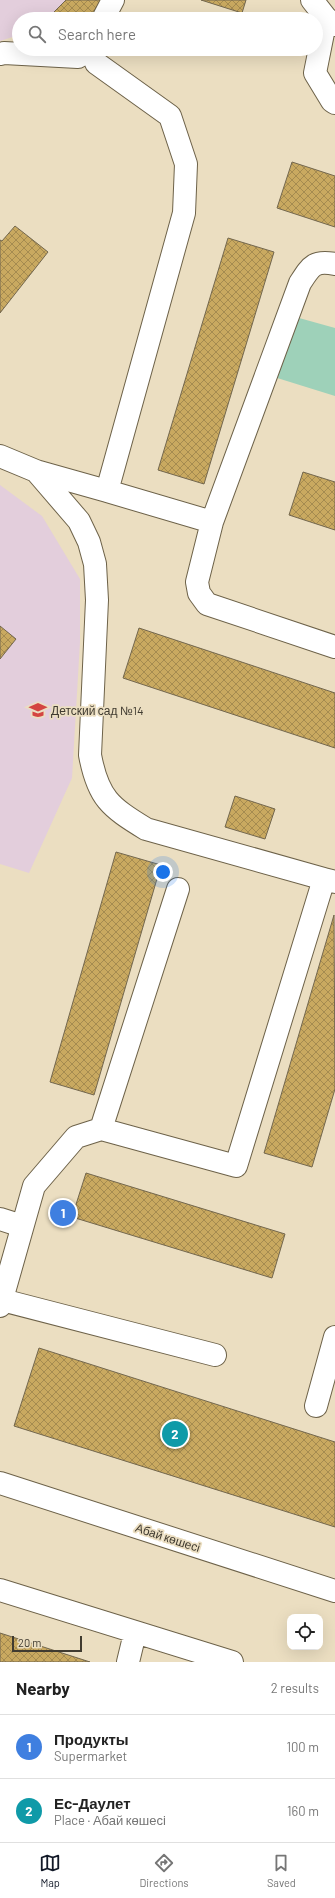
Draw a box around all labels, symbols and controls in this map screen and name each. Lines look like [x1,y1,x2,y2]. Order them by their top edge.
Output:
search box [12,12,323,56]
icon: search [26,23,48,45]
text: Search here [58,25,136,43]
school or university icon: Детский сад №14 [28,700,48,720]
place label: Детский сад №14 [51,703,144,718]
your location [153,862,173,882]
pin: 1 [50,1198,76,1228]
pin: 2 [162,1419,188,1449]
street label: Абай көшесі [134,1520,202,1554]
map controls [287,1614,323,1650]
button: locate [287,1614,323,1650]
scale bar [12,1634,82,1653]
text: 20 m [18,1636,41,1649]
text: Nearby [16,1678,70,1698]
text: 2 results [271,1680,319,1696]
text: Продукты [54,1730,129,1748]
text: 1 [27,1739,31,1755]
text: 100 m [286,1739,319,1755]
text: Supermarket [54,1748,127,1764]
text: Ес-Даулет [54,1794,130,1812]
text: 2 [25,1803,33,1819]
text: 160 m [287,1803,319,1819]
text: Place · Абай көшесі [54,1812,166,1828]
tab: Map [39,1852,61,1889]
tab: Directions [139,1852,189,1889]
tab: Saved [267,1852,296,1889]

